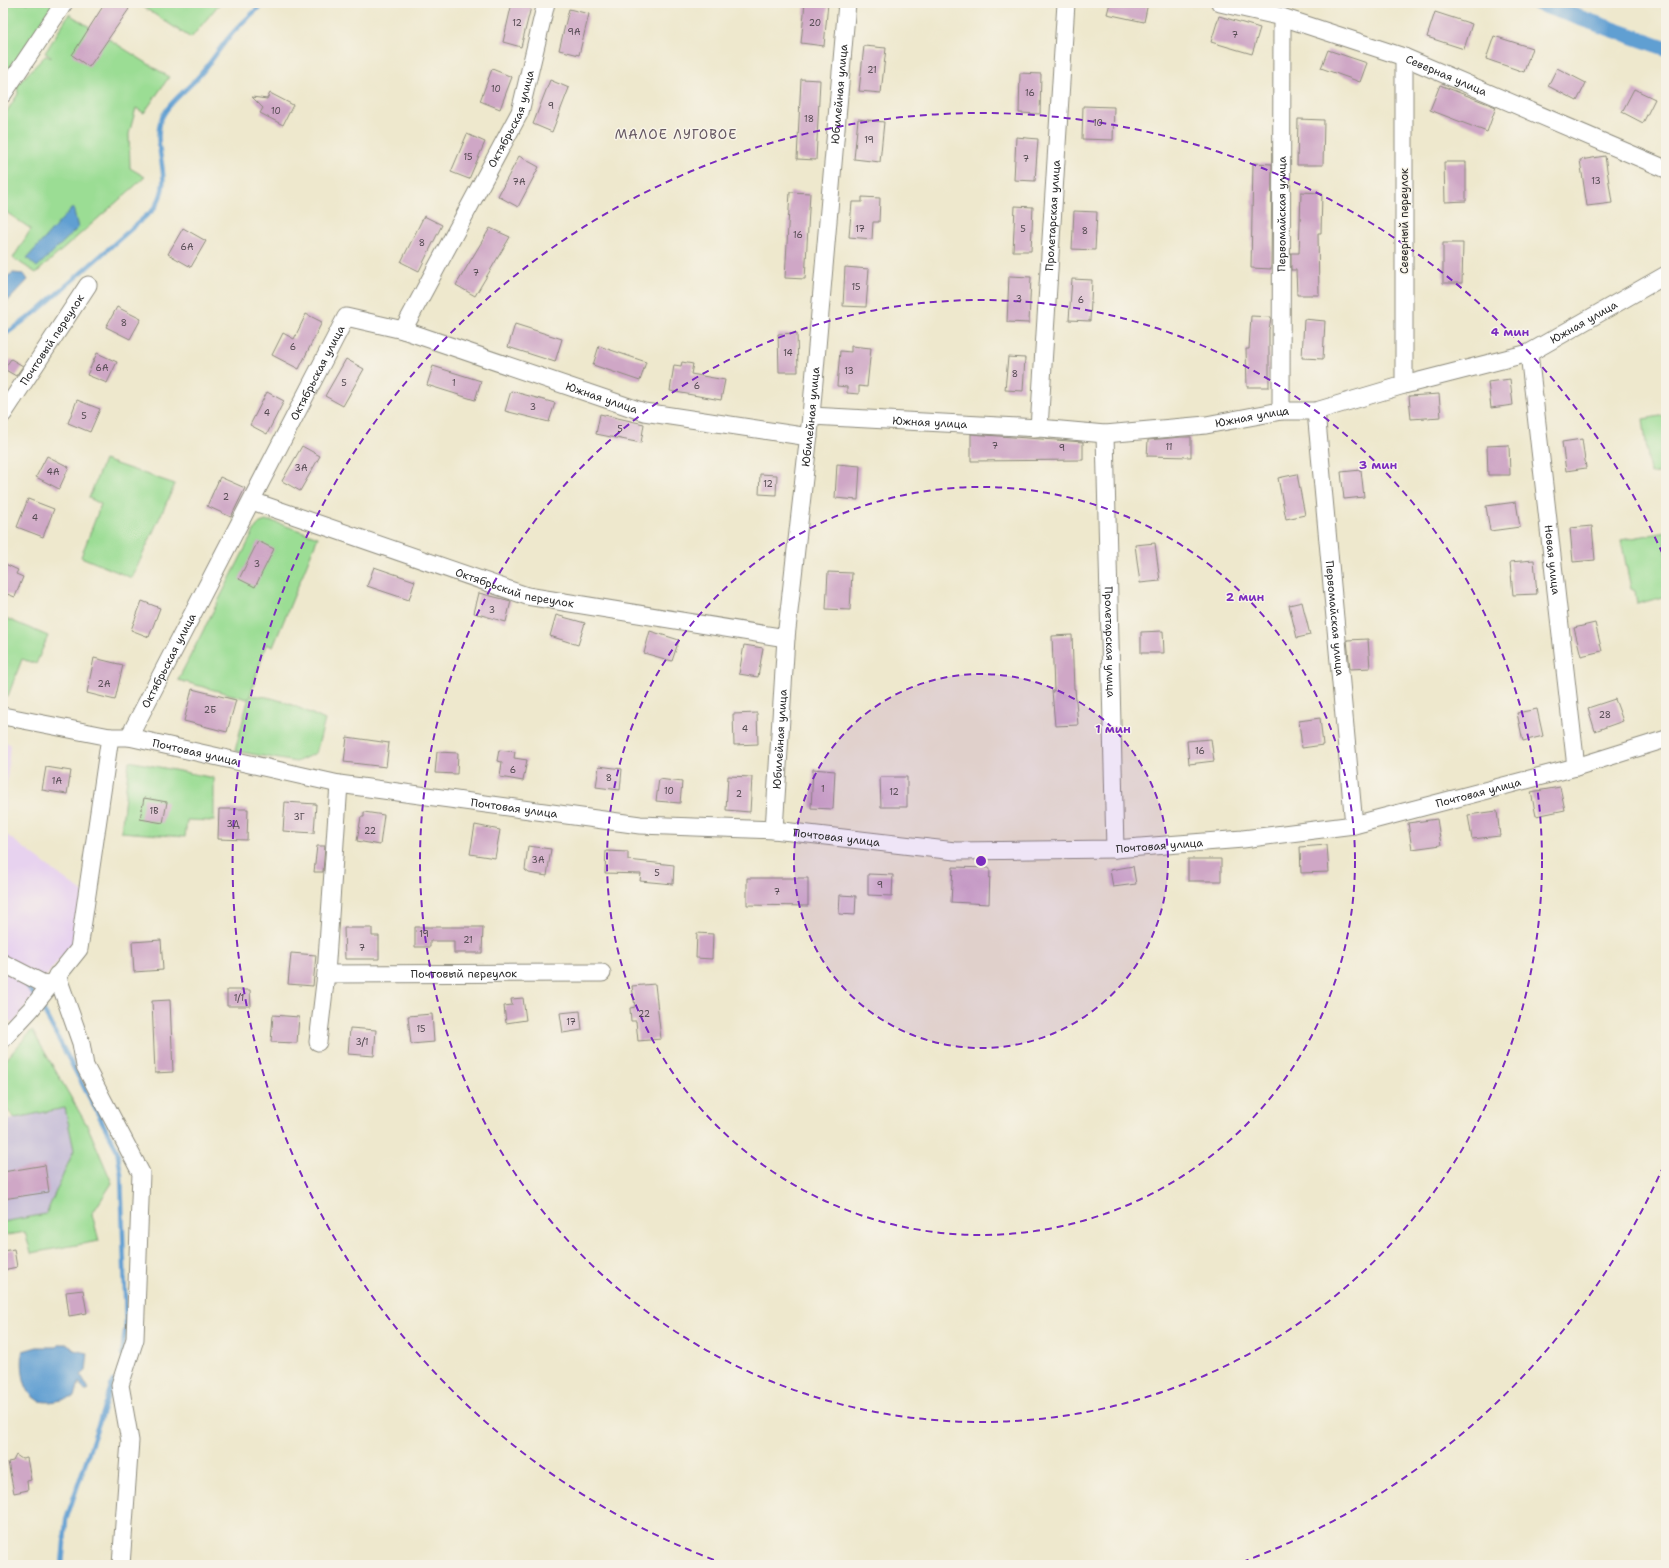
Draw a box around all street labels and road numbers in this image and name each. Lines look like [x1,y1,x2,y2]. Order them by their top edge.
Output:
street label: Юбилейная улица [827,43,851,144]
street label: Северная улица [1403,51,1490,99]
street label: Октябрьская улица [484,68,537,170]
street label: Первомайская улица [1274,156,1289,272]
street label: Пролетарская улица [1041,159,1064,271]
street label: Северный переулок [1397,168,1412,274]
street label: Почтовый переулок [16,291,88,388]
street label: Южная улица [1547,297,1620,347]
street label: Октябрьская улица [286,323,348,423]
street label: Юбилейная улица [798,366,823,467]
street label: Южная улица [564,378,640,417]
street label: Южная улица [1214,403,1289,431]
street label: Южная улица [892,413,968,432]
street label: Новая улица [1541,524,1564,596]
street label: Первомайская улица [1322,560,1348,677]
street label: Октябрьский переулок [453,564,575,611]
street label: Пролетарская улица [1101,586,1119,698]
street label: Октябрьская улица [138,610,199,711]
street label: Юбилейная улица [769,689,790,790]
street label: Почтовая улица [151,735,240,769]
street label: Почтовая улица [1434,774,1523,811]
street label: Почтовая улица [470,795,559,821]
street label: Почтовая улица [792,825,881,850]
street label: Почтовая улица [1115,835,1204,856]
street label: Почтовый переулок [411,966,517,981]

